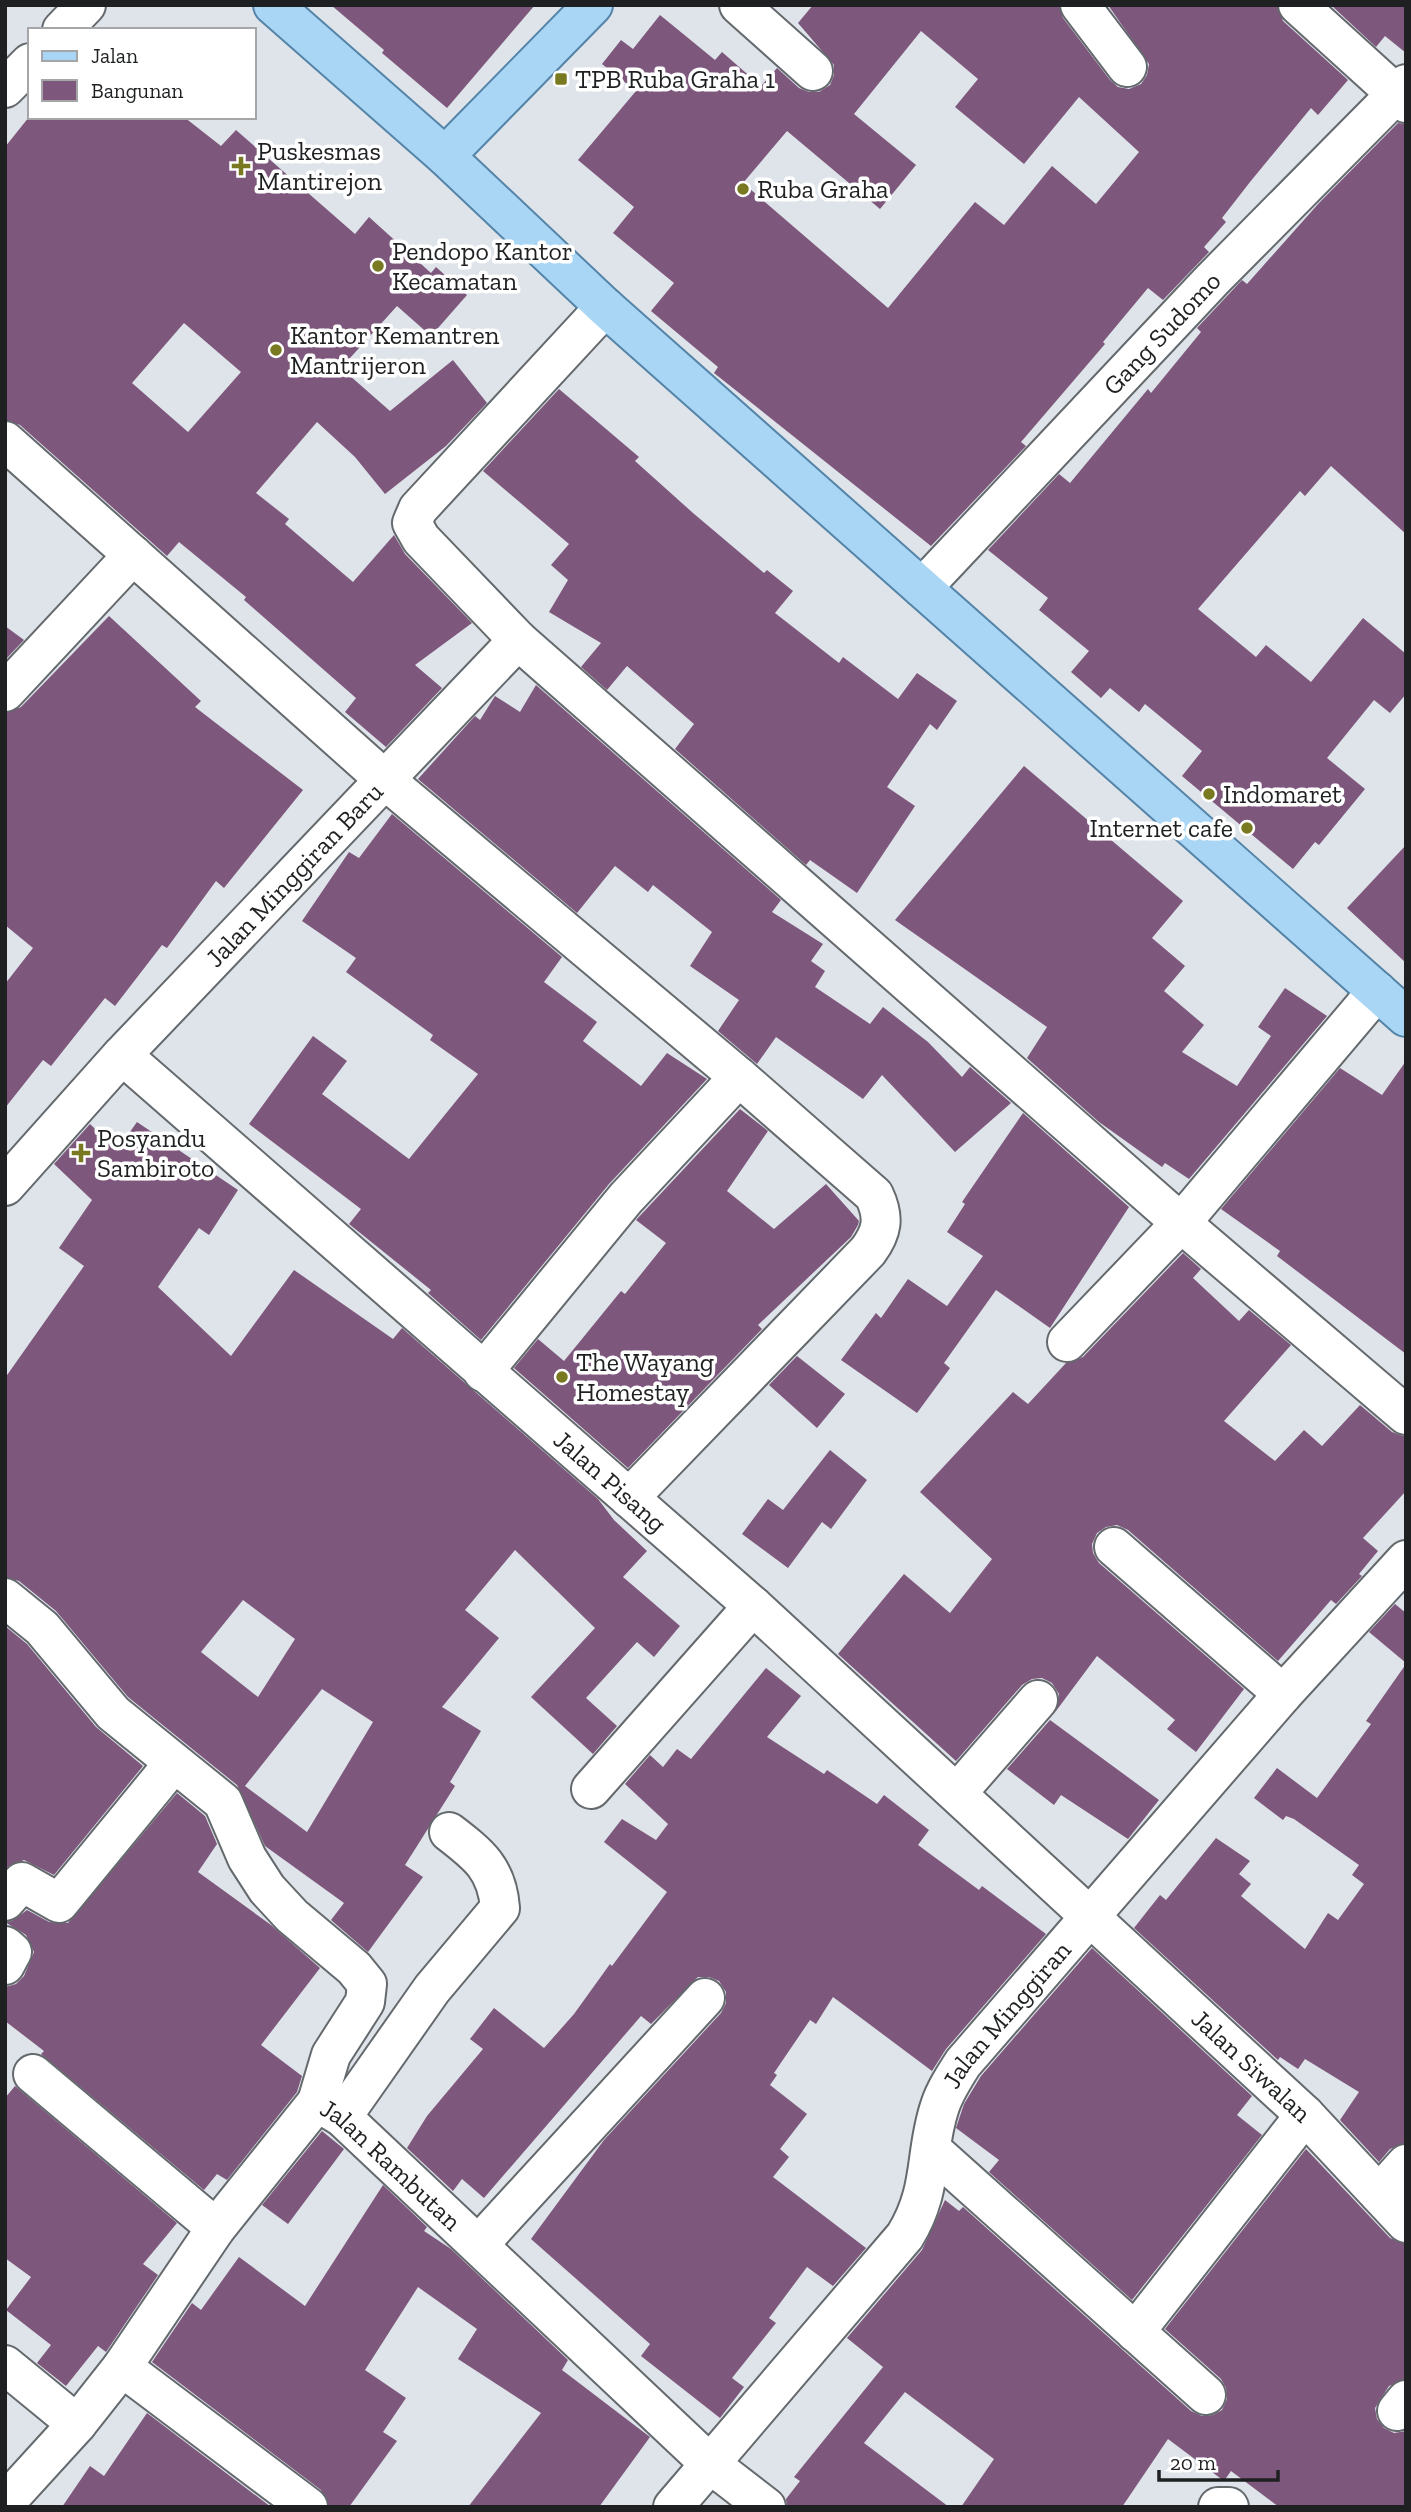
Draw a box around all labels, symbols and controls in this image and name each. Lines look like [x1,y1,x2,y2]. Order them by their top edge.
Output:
legend [28,28,256,119]
text: Jalan [91,43,138,68]
place label: TPB Ruba Graha 1 [575,63,775,95]
marker: TPB Ruba Graha 1 [553,71,569,87]
text: Bangunan [91,78,183,103]
place label: Puskesmas Mantirejon [257,135,382,197]
marker: Puskesmas Mantirejon [231,156,251,176]
place label: Ruba Graha [757,173,889,205]
marker: Ruba Graha [735,181,751,197]
place label: Pendopo Kantor Kecamatan [392,235,573,297]
marker: Pendopo Kantor Kecamatan [370,258,386,274]
street label: Gang Sudomo [1096,265,1228,401]
place label: Kantor Kemantren Mantrijeron [290,319,500,381]
marker: Kantor Kemantren Mantrijeron [268,342,284,358]
street label: Jalan Minggiran Baru [199,775,390,974]
place label: Indomaret [1223,778,1342,810]
marker: Indomaret [1201,786,1217,802]
place label: Internet cafe [1089,812,1233,844]
marker: Internet cafe [1239,820,1255,836]
place label: Posyandu Sambiroto [97,1122,214,1184]
marker: Posyandu Sambiroto [71,1143,91,1163]
place label: The Wayang Homestay [576,1346,714,1408]
marker: The Wayang Homestay [554,1369,570,1385]
street label: Jalan Pisang [547,1423,673,1539]
street label: Jalan Minggiran [935,1934,1078,2094]
street label: Jalan Siwalan [1185,2003,1318,2129]
street label: Jalan Rambutan [315,2092,468,2237]
scale bar [1159,2438,1278,2482]
text: 20 m [1170,2450,1216,2475]

